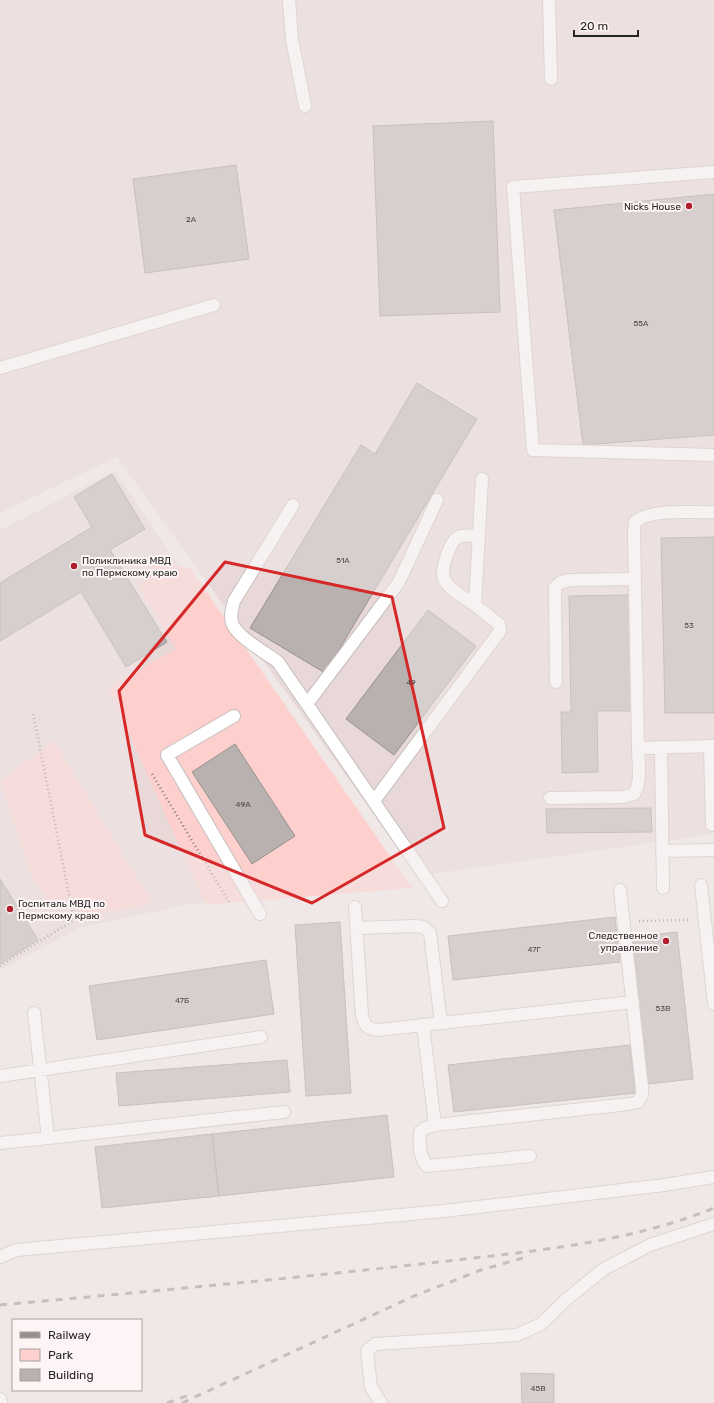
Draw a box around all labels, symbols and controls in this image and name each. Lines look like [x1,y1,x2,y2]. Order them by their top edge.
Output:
scale bar [574,12,638,38]
text: 20 m [580,19,608,33]
place label: Nicks House [624,201,681,213]
marker: Nicks House [684,201,694,211]
house number: 2А [186,215,197,224]
house number: 55А [634,319,649,328]
place label: Поликлиника МВД по Пермскому краю [82,555,178,579]
house number: 51А [336,556,350,565]
marker: Поликлиника МВД по Пермскому краю [69,561,79,571]
house number: 53 [684,621,694,630]
house number: 49 [406,678,416,687]
house number: 49А [235,800,251,809]
place label: Госпиталь МВД по Пермскому краю [18,898,105,922]
marker: Госпиталь МВД по Пермскому краю [5,904,15,914]
place label: Следственное управление [589,930,658,954]
marker: Следственное управление [661,936,671,946]
house number: 47Г [527,945,541,954]
house number: 47Б [175,996,189,1005]
house number: 53В [656,1004,670,1013]
legend [12,1319,142,1391]
text: Railway [48,1328,91,1342]
text: Park [48,1348,74,1362]
text: Building [48,1368,94,1382]
house number: 45В [530,1384,546,1393]

